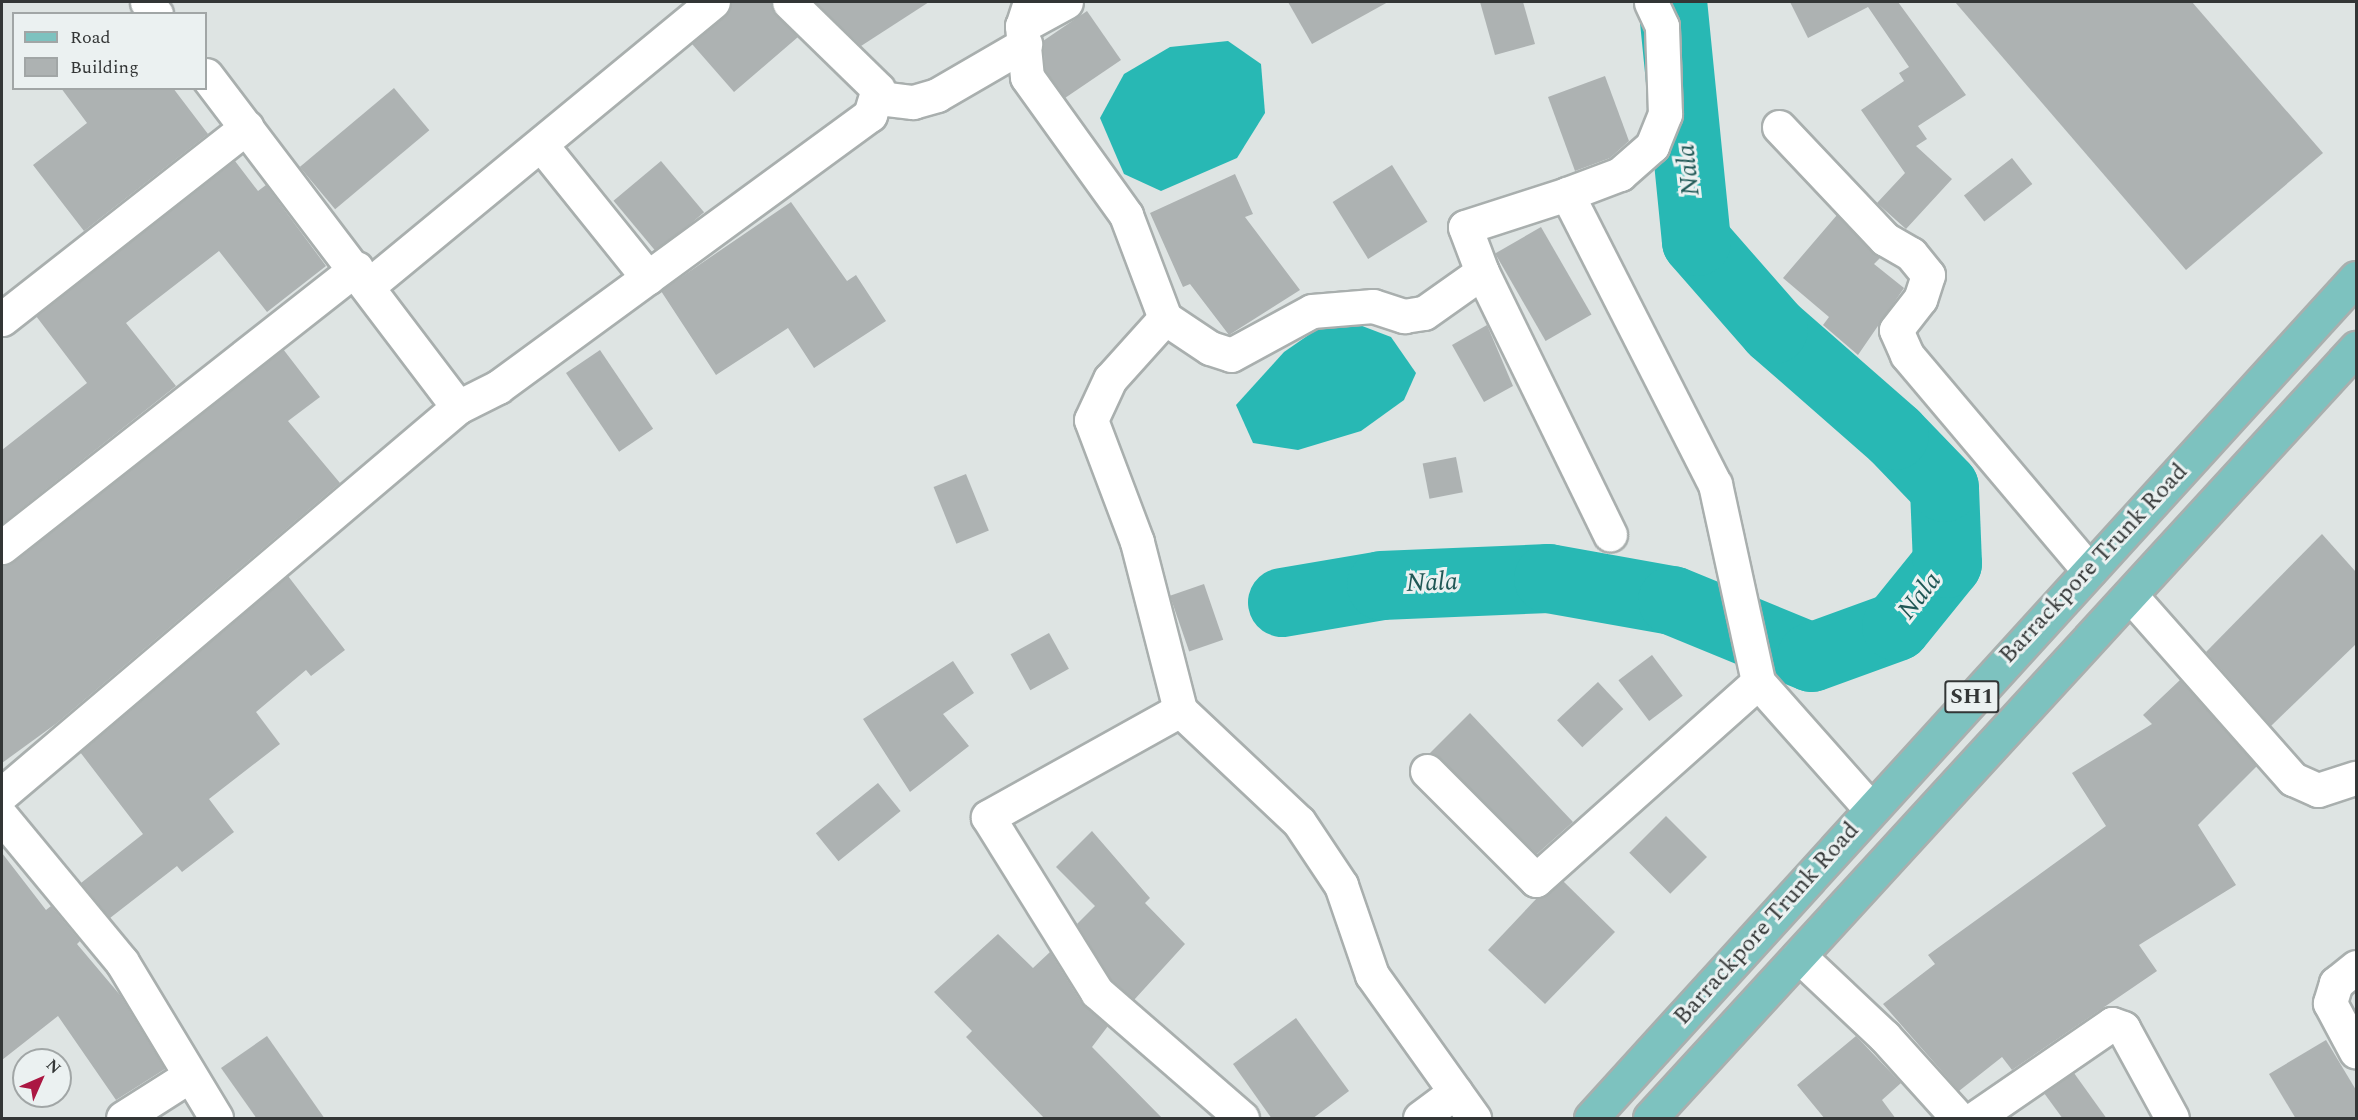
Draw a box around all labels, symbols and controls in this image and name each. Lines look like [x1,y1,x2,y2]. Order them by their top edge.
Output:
legend [12,12,207,90]
text: Road [70,24,111,51]
text: Building [70,54,139,81]
water label: Nala [1671,143,1707,197]
street label: Barrackpore Trunk Road [1994,458,2194,670]
water label: Nala [1892,566,1948,626]
water label: Nala [1405,567,1459,599]
road number: SH1 [1944,678,2000,716]
street label: Barrackpore Trunk Road [1668,817,1866,1031]
north arrow [12,1048,72,1108]
text: N [40,1054,66,1080]

